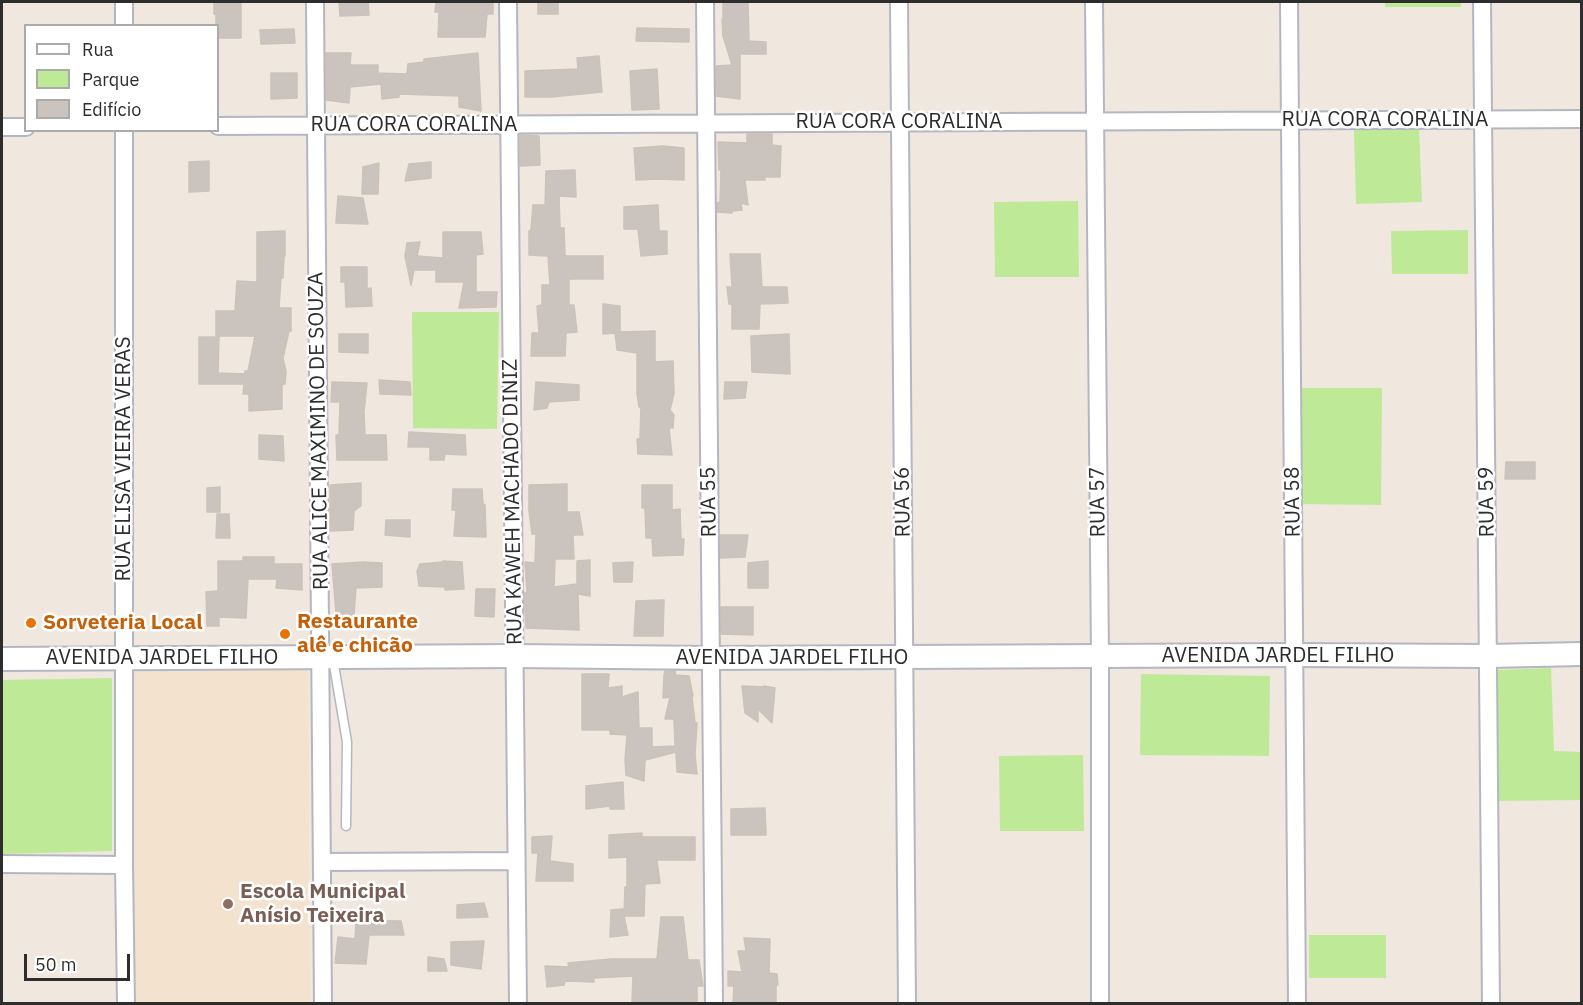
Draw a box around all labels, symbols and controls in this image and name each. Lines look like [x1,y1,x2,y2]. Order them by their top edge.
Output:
legend [24,24,219,132]
text: Rua [82,38,113,61]
text: Parque [82,68,139,91]
text: Edifício [82,98,141,121]
street label: RUA CORA CORALINA [1282,107,1488,133]
street label: RUA CORA CORALINA [796,109,1002,135]
street label: RUA CORA CORALINA [311,112,517,138]
street label: RUA ALICE MAXIMINO DE SOUZA [304,272,334,590]
street label: RUA ELISA VIEIRA VERAS [111,336,137,582]
street label: RUA KAWEH MACHADO DINIZ [498,359,528,645]
street label: RUA 55 [696,466,722,538]
street label: RUA 56 [890,466,916,538]
street label: RUA 57 [1085,466,1111,538]
street label: RUA 58 [1280,466,1306,538]
street label: RUA 59 [1474,466,1500,538]
place label: Restaurante alê e chicão [297,609,418,659]
place label: Sorveteria Local [43,610,203,636]
marker: Sorveteria Local [24,616,38,630]
marker: Restaurante alê e chicão [278,627,292,641]
street label: AVENIDA JARDEL FILHO [1162,643,1394,669]
street label: AVENIDA JARDEL FILHO [46,645,278,671]
street label: AVENIDA JARDEL FILHO [676,645,908,671]
place label: Escola Municipal Anísio Teixeira [240,879,405,929]
marker: Escola Municipal Anísio Teixeira [221,897,235,911]
scale bar [27,942,134,980]
text: 50 m [35,953,77,976]

